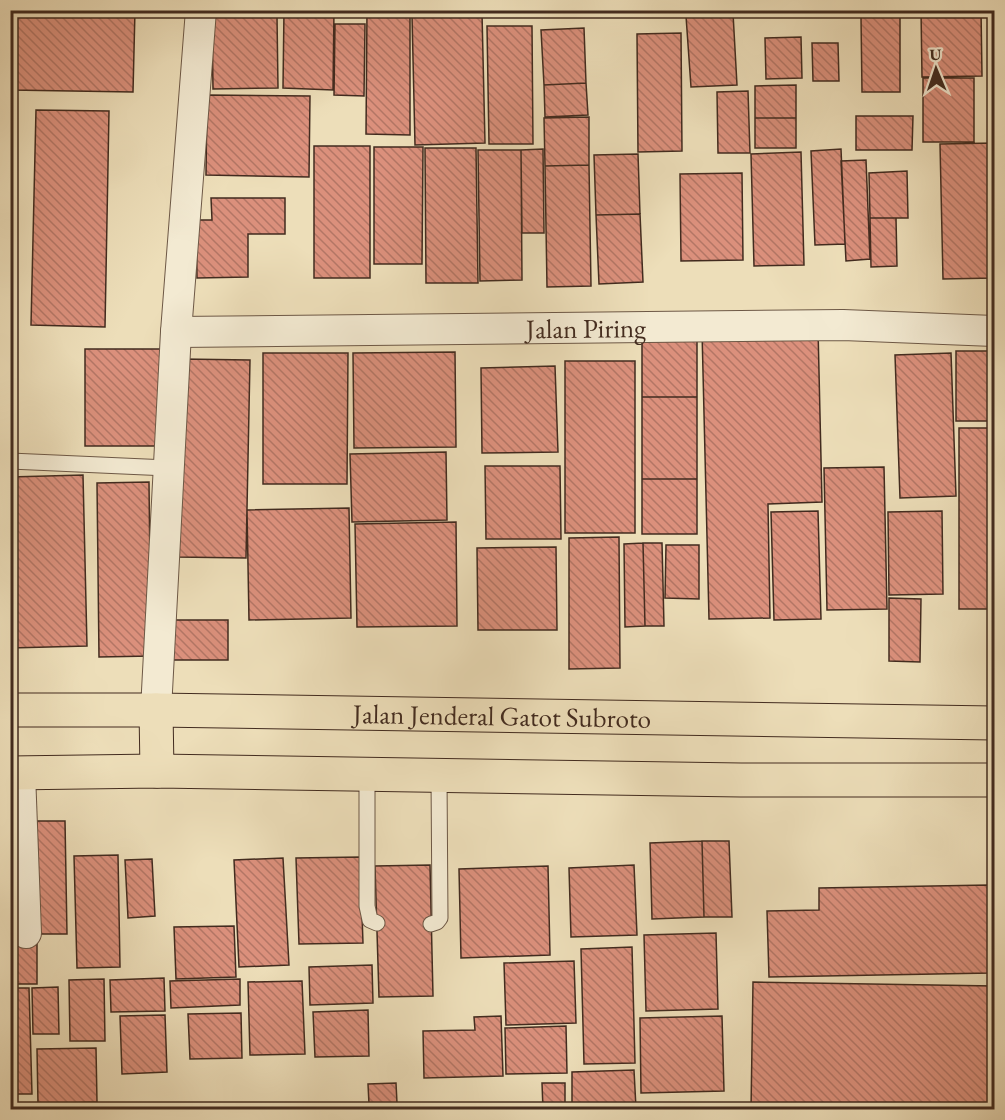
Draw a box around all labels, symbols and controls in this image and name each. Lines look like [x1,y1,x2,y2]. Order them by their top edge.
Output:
north arrow [906,39,966,99]
text: U [929,44,942,65]
street label: Jalan Piring [524,310,646,346]
street label: Jalan Jenderal Gatot Subroto [351,696,651,735]

